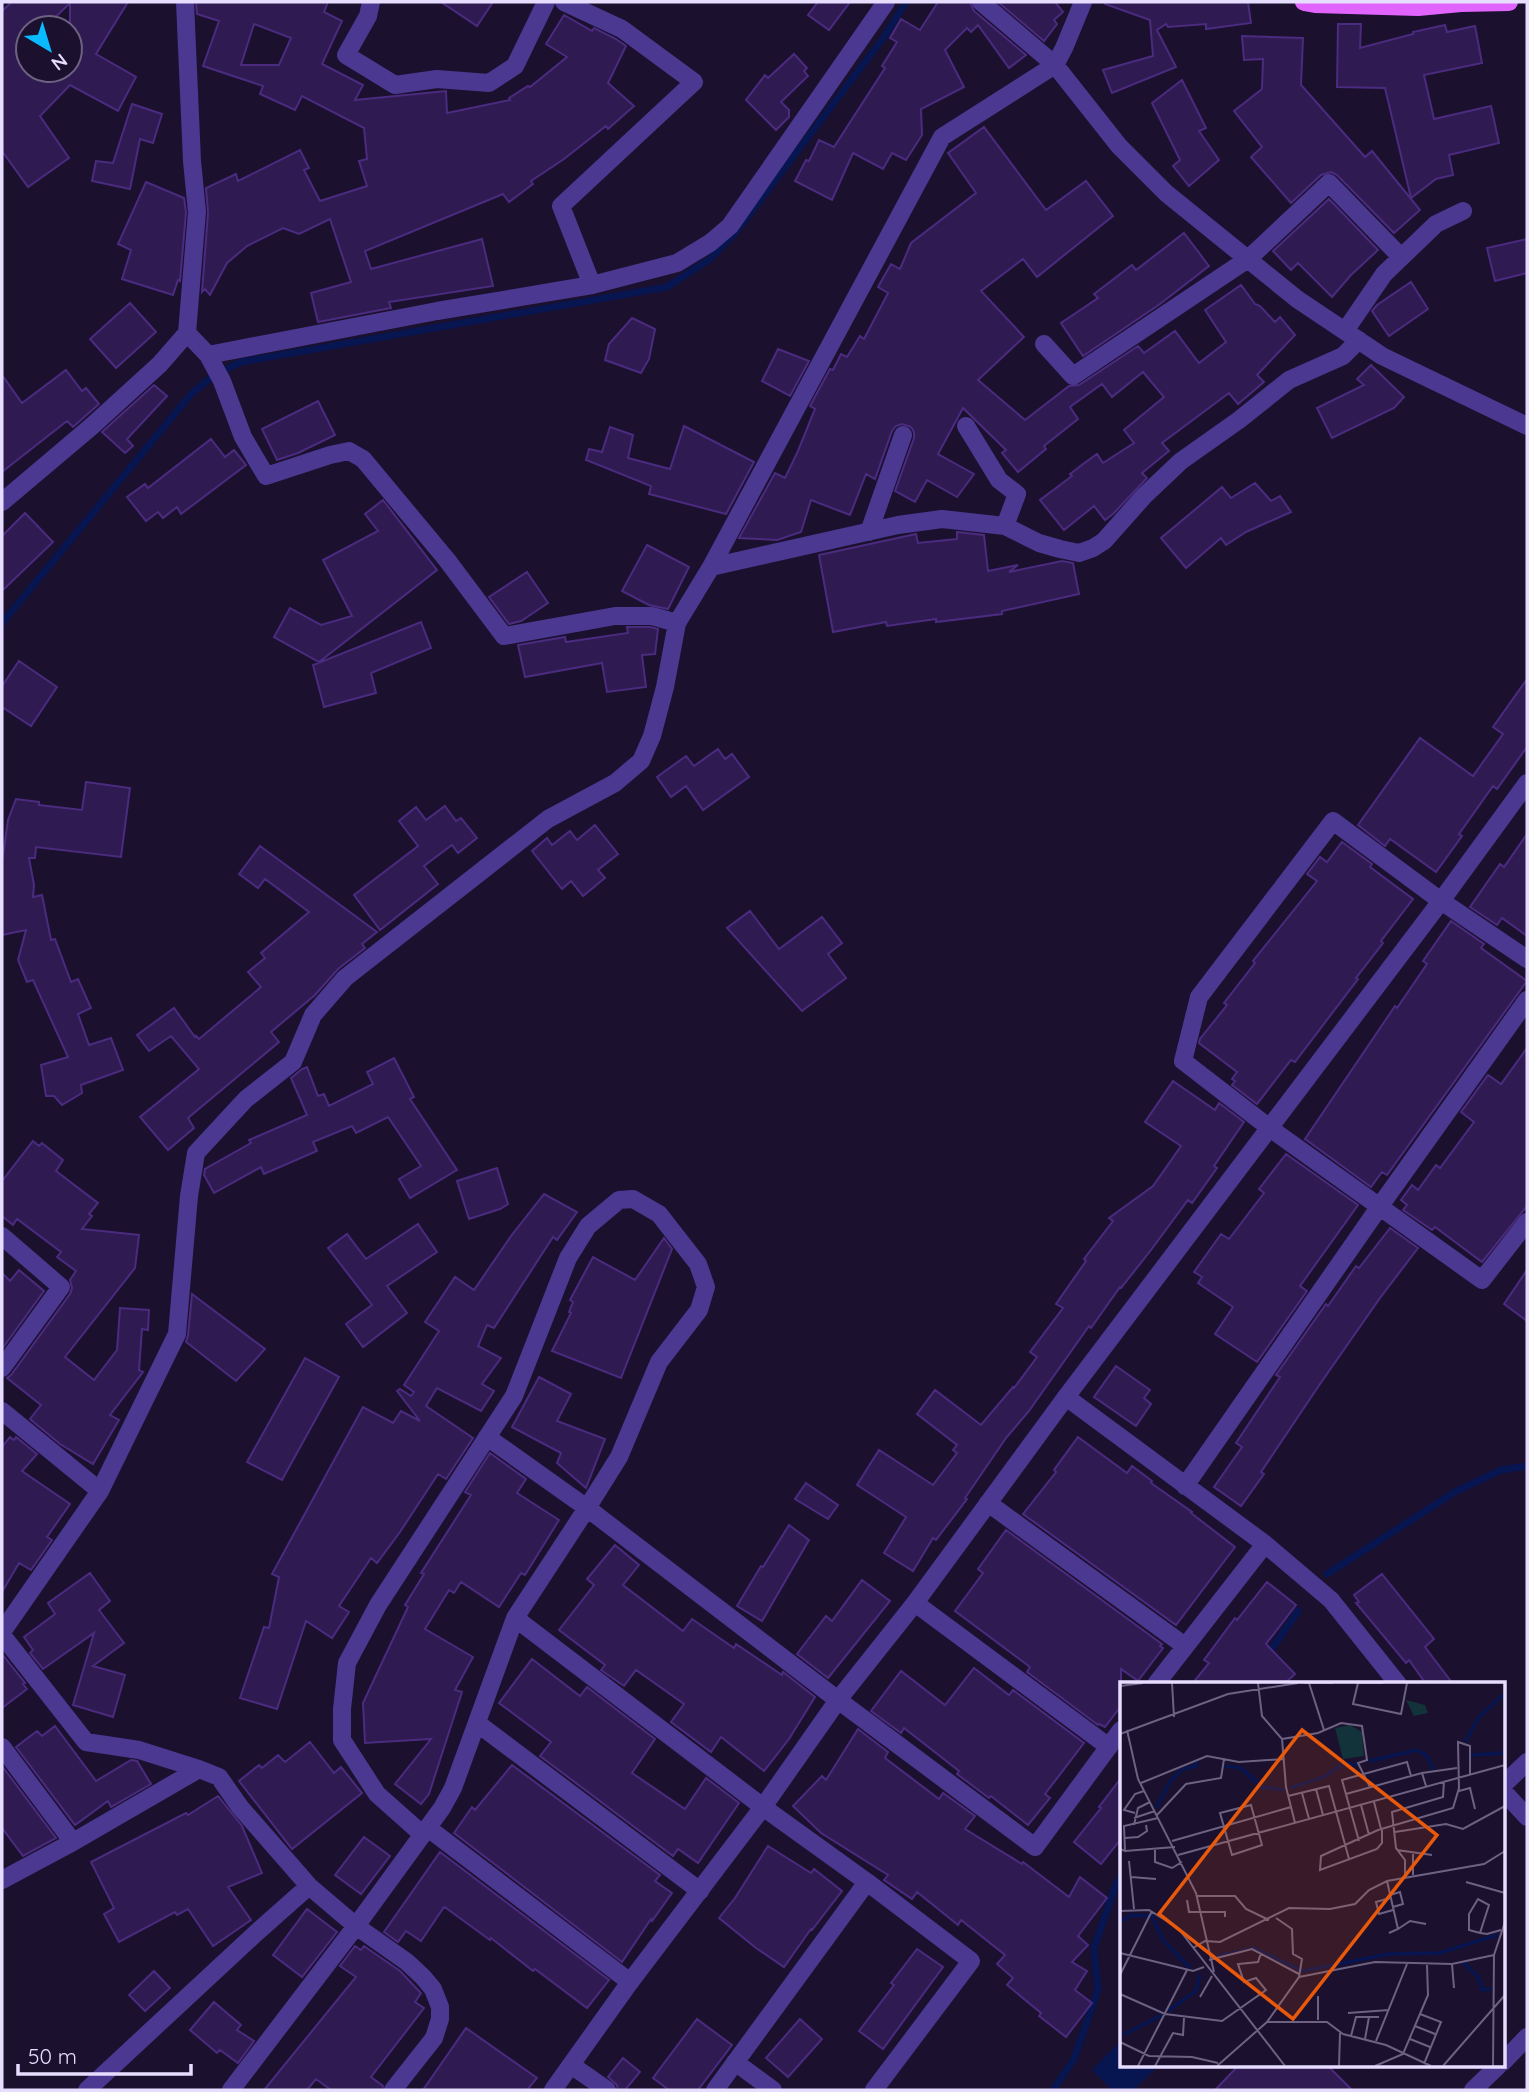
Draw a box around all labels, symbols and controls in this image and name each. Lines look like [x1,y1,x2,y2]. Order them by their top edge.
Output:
north arrow [14,14,84,84]
text: N [47,49,72,76]
inset map [1120,1682,1504,2068]
scale bar [18,2032,191,2076]
text: 50 m [28,2043,77,2069]

